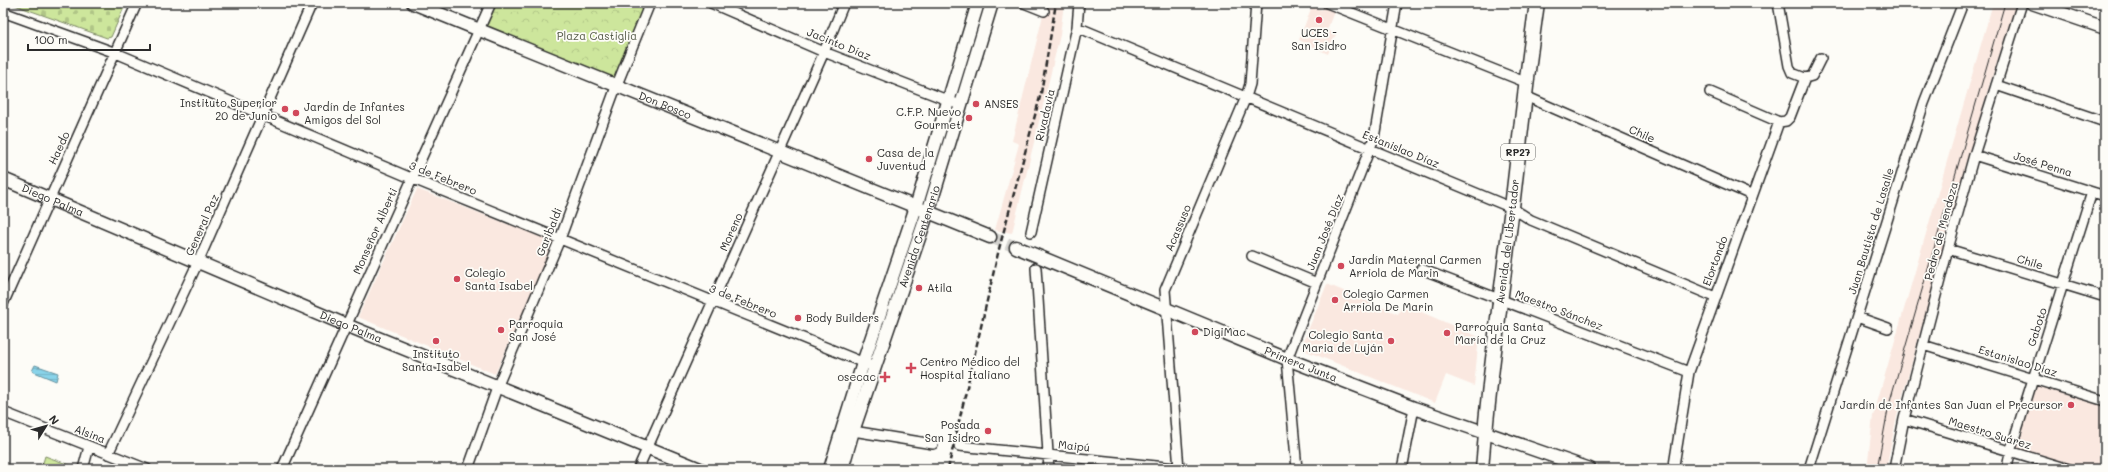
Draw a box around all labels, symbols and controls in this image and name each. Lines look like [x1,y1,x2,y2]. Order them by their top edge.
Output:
marker: UCES - San Isidro [1314,15,1324,25]
street label: Jacinto Díaz [805,24,873,63]
place label: UCES - San Isidro [1291,25,1347,53]
scale bar [28,26,150,52]
park label: Plaza Castiglia [557,28,637,43]
text: 100 m [34,31,68,47]
street label: Don Bosco [637,87,694,122]
street label: Rivadavia [1031,87,1058,142]
place label: Instituto Superior 20 de Junio [180,95,277,123]
place label: ANSES [984,96,1018,111]
place label: Jardín de Infantes Amigos del Sol [304,99,405,127]
marker: ANSES [971,99,981,109]
marker: Instituto Superior 20 de Junio [280,104,290,114]
place label: C.F.P. Nuevo Gourmet [896,104,961,132]
marker: Jardín de Infantes Amigos del Sol [291,108,301,118]
marker: C.F.P. Nuevo Gourmet [964,113,974,123]
street label: Chile [1627,121,1658,146]
street label: Estanislao Díaz [1360,126,1442,171]
street label: Haedo [44,128,73,167]
road number: RP27 [1501,144,1535,160]
place label: Casa de la Juventud [877,145,934,173]
street label: José Penna [2012,147,2075,180]
marker: Casa de la Juventud [864,154,874,164]
street label: 3 de Febrero [407,157,480,198]
street label: Juan Bautista de Lasalle [1844,166,1897,296]
street label: Avenida del Libertador [1492,178,1522,305]
street label: Diego Palma [19,180,86,220]
street label: Pedro de Mendoza [1920,180,1961,282]
street label: Avenida Centenario [895,183,943,289]
street label: Monseñor Alberti [349,185,400,276]
street label: General Paz [181,191,222,258]
street label: Juan José Díaz [1302,192,1347,272]
street label: Acassuso [1161,202,1194,254]
street label: Garibaldi [532,205,565,258]
street label: Moreno [716,210,746,253]
street label: Elortondo [1699,233,1731,288]
street label: Chile [2015,250,2045,273]
place label: Jardín Maternal Carmen Arriola de Marin [1349,252,1481,280]
marker: Jardín Maternal Carmen Arriola de Marin [1336,261,1346,271]
place label: Colegio Santa Isabel [465,265,533,293]
marker: Colegio Santa Isabel [452,274,462,284]
street label: 3 de Febrero [707,280,780,321]
place label: Atila [927,280,953,295]
marker: Atila [914,283,924,293]
place label: Colegio Carmen Arriola De Marin [1343,286,1433,314]
street label: Maestro Sánchez [1513,286,1605,333]
marker: Colegio Carmen Arriola De Marin [1330,295,1340,305]
street label: Gaboto [2023,305,2050,348]
street label: Diego Palma [318,307,385,346]
place label: Body Builders [806,310,879,325]
marker: Body Builders [793,313,803,323]
place label: Parroquia San José [509,316,564,344]
place label: Parroquia Santa María de la Cruz [1455,319,1546,347]
place label: DigiMac [1203,324,1246,339]
marker: Parroquia San José [496,325,506,335]
marker: DigiMac [1190,327,1200,337]
place label: Colegio Santa Maria de Luján [1302,327,1383,355]
marker: Parroquia Santa María de la Cruz [1442,328,1452,338]
marker: Instituto Santa Isabel [431,336,441,346]
marker: Colegio Santa Maria de Luján [1386,336,1396,346]
street label: Estanislao Díaz [1977,341,2059,380]
street label: Primera Junta [1262,343,1340,385]
place label: Instituto Santa Isabel [402,346,470,374]
place label: Centro Médico del Hospital Italiano [920,354,1020,382]
marker: Centro Médico del Hospital Italiano [905,362,917,374]
place label: osecac [838,369,876,384]
marker: osecac [879,371,891,383]
place label: Jardín de Infantes San Juan el Precursor [1840,397,2063,412]
marker: Jardín de Infantes San Juan el Precursor [2066,400,2076,410]
north arrow [26,406,66,446]
text: N [46,412,63,428]
street label: Maestro Suárez [1947,413,2033,452]
place label: Posada San Isidro [925,417,980,445]
street label: Alsina [73,421,108,446]
marker: Posada San Isidro [983,426,993,436]
street label: Maipú [1057,436,1091,455]

